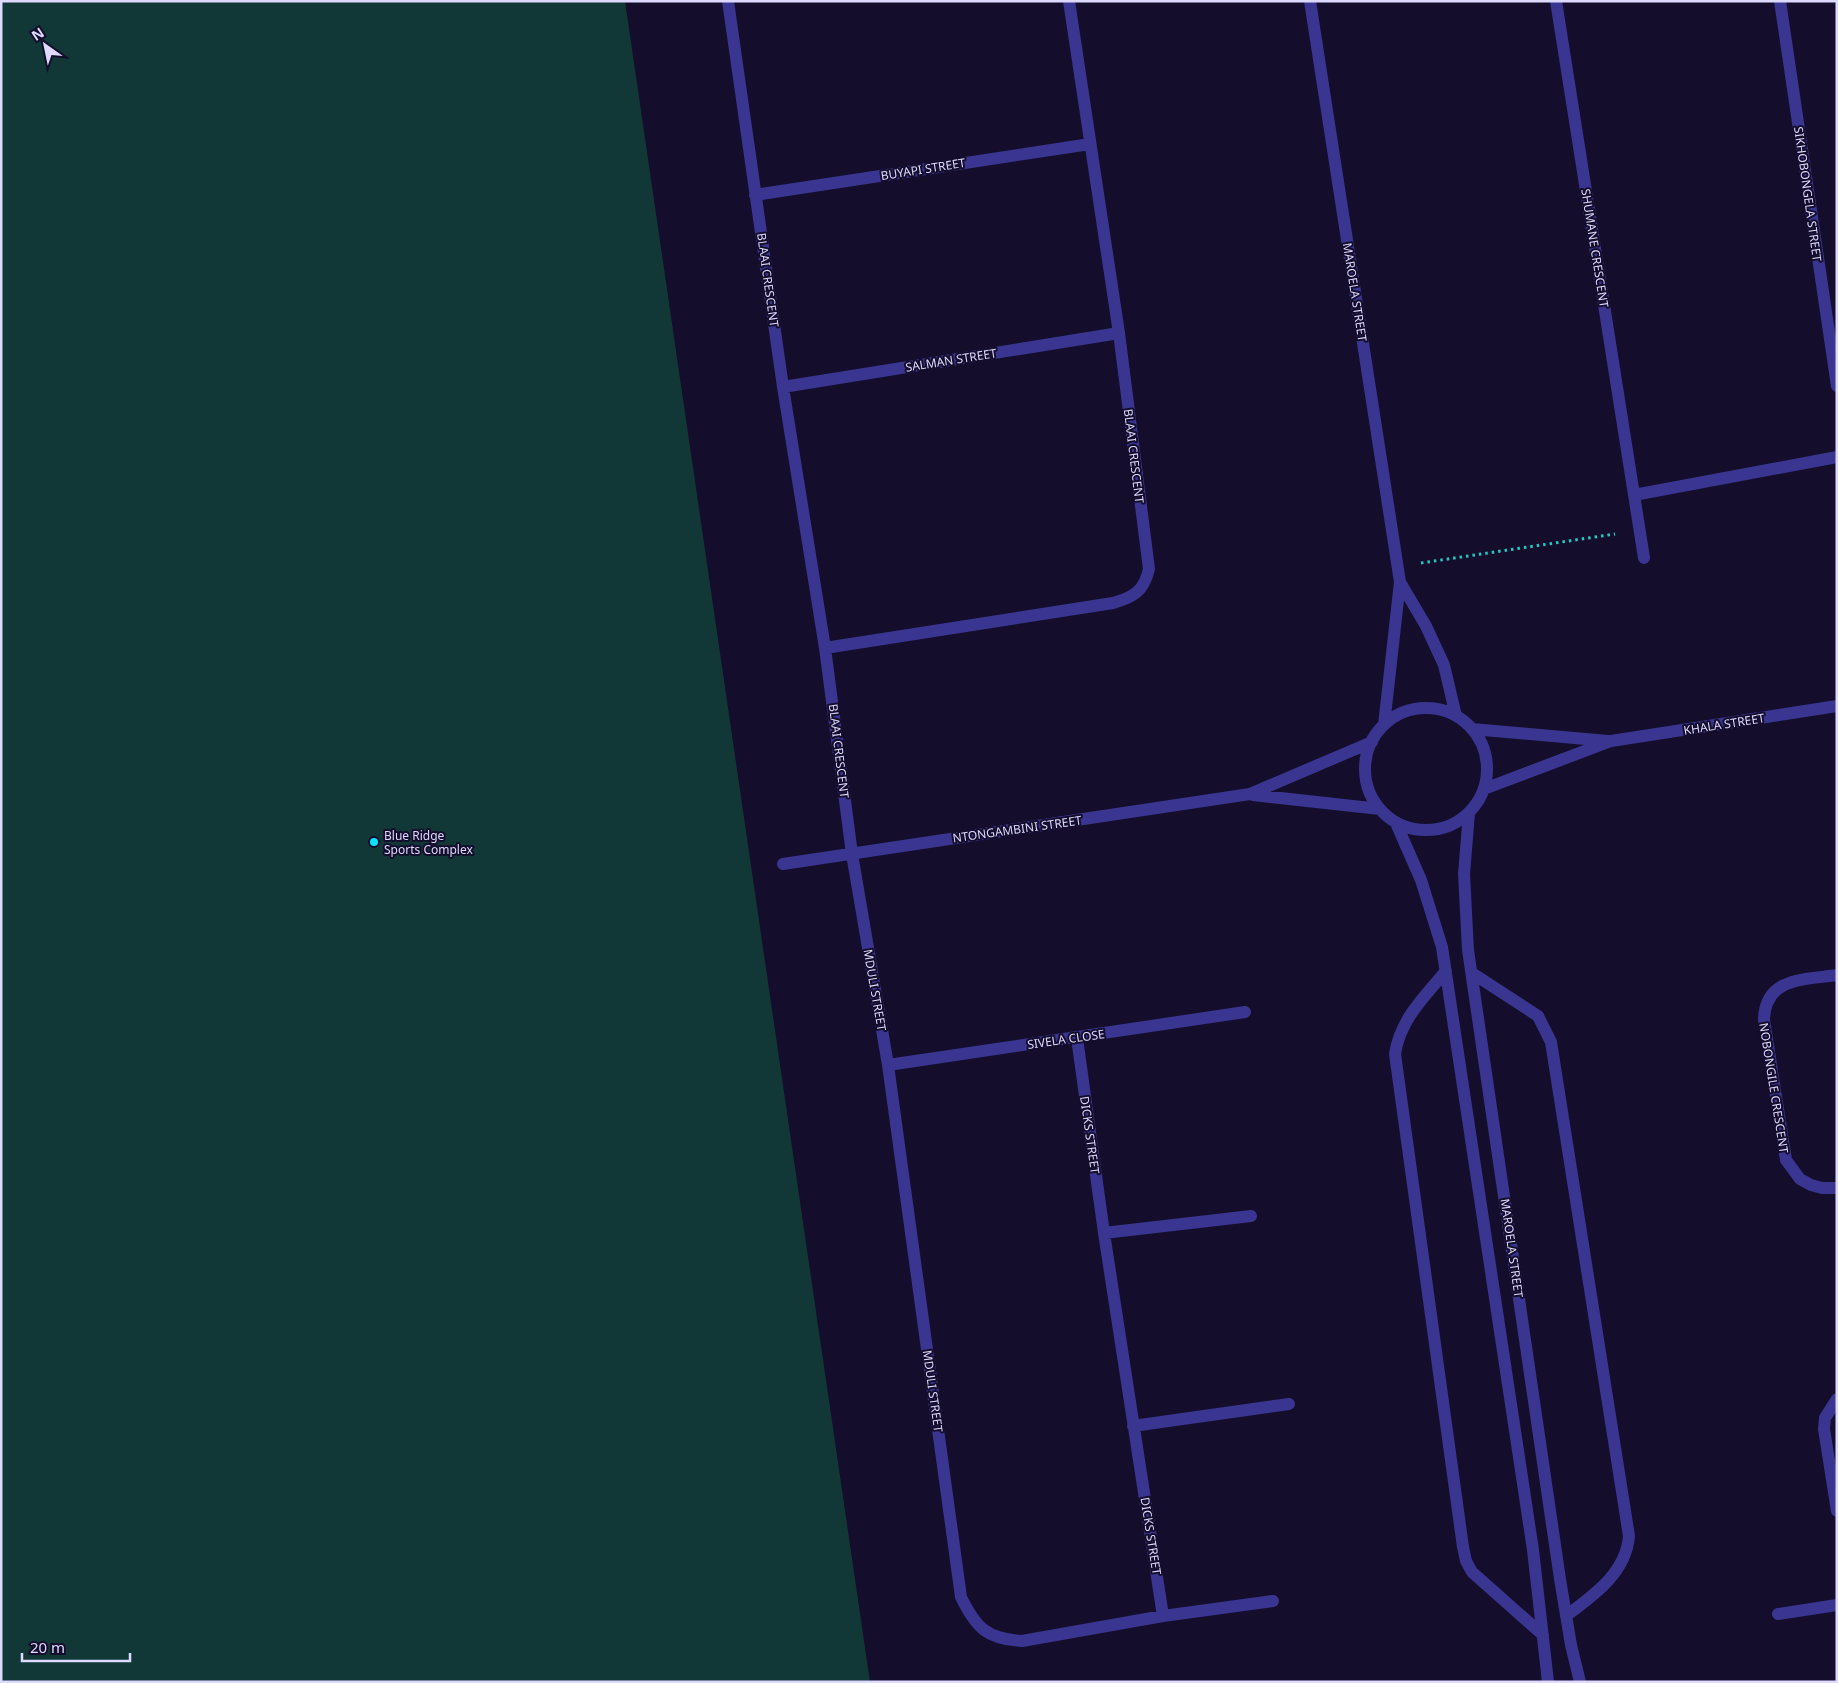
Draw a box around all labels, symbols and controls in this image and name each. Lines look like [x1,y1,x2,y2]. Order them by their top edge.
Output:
north arrow [20,20,70,70]
text: N [28,23,48,45]
street label: SIKHOBONGELA STREET [1790,126,1826,263]
street label: BUYAPI STREET [879,154,967,184]
street label: SHUMANE CRESCENT [1577,187,1613,309]
street label: BLAAI CRESCENT [753,232,783,329]
street label: MAROELA STREET [1339,241,1371,343]
street label: SALMAN STREET [904,344,998,376]
street label: BLAAI CRESCENT [1120,408,1148,504]
street label: BLAAI CRESCENT [825,703,853,799]
street label: KHALA STREET [1682,709,1766,739]
street label: NTONGAMBINI STREET [951,811,1083,846]
place label: Blue Ridge Sports Complex [384,827,473,858]
marker: Blue Ridge Sports Complex [368,836,380,848]
street label: MDULI STREET [859,948,891,1032]
street label: NOBONGILE CRESCENT [1755,1021,1793,1155]
street label: SIVELA CLOSE [1026,1025,1106,1053]
street label: DICKS STREET [1076,1095,1104,1175]
street label: MAROELA STREET [1497,1197,1527,1299]
street label: MDULI STREET [919,1349,947,1433]
street label: DICKS STREET [1136,1496,1166,1576]
scale bar [22,1630,130,1662]
text: 20 m [30,1637,65,1657]

